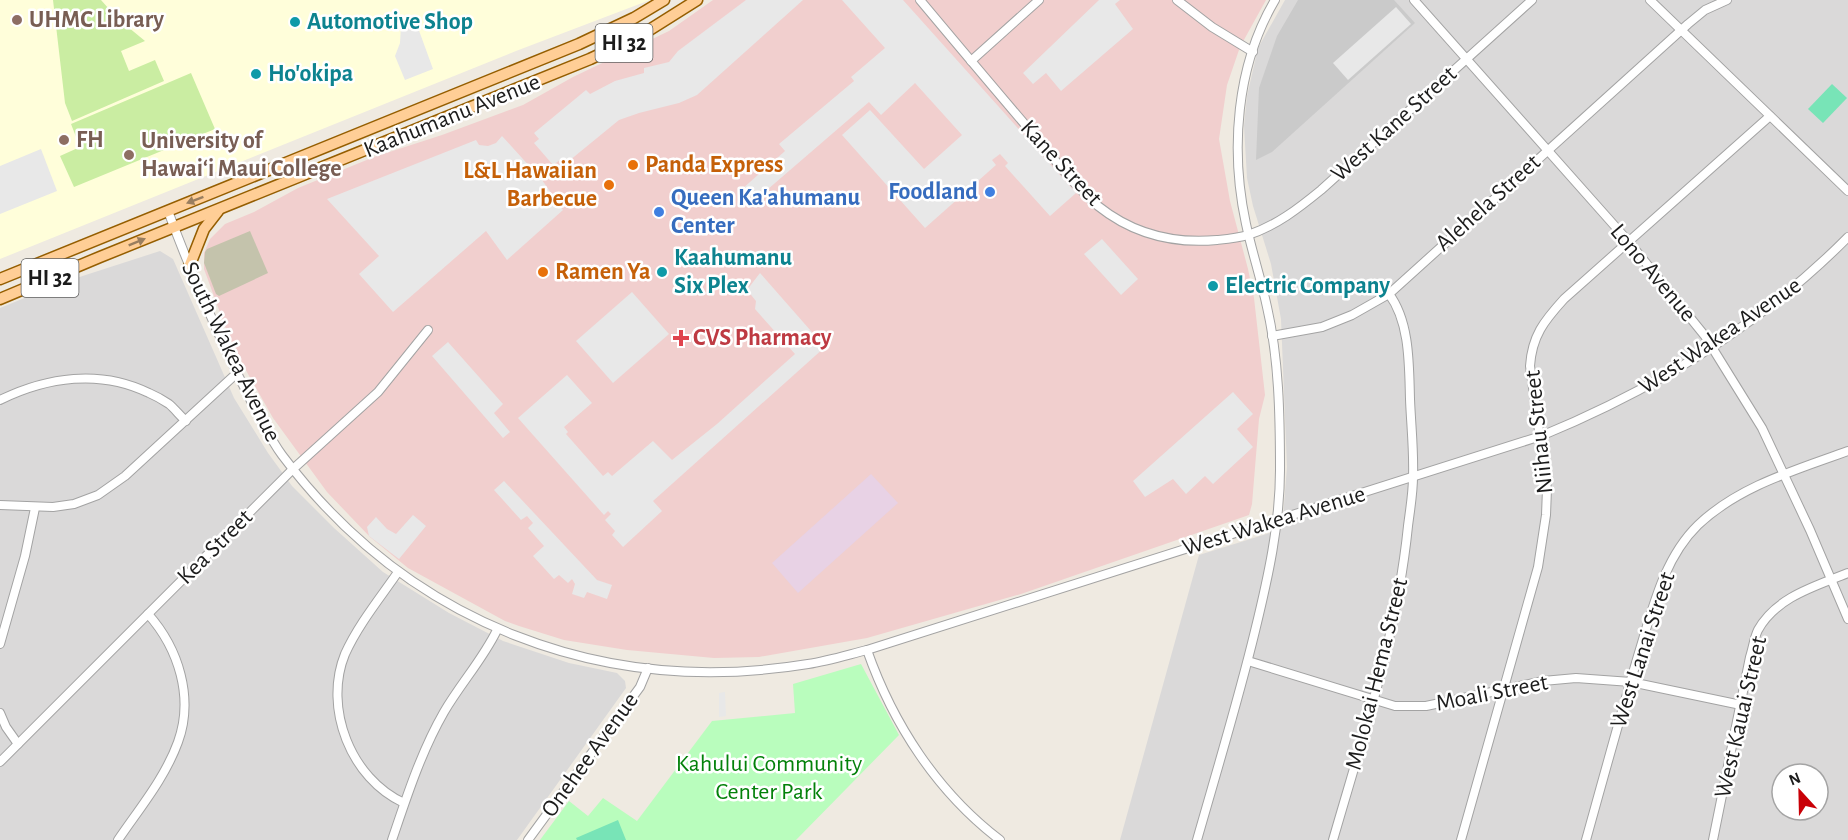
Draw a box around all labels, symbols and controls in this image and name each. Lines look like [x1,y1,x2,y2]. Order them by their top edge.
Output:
place label: UHMC Library [29,8,164,32]
place label: Automotive Shop [307,10,473,34]
marker: UHMC Library [10,13,24,27]
marker: Automotive Shop [288,15,302,29]
road number: HI 32 [596,24,652,62]
street label: West Kane Street [1327,61,1462,186]
place label: Ho'okipa [268,62,353,86]
marker: Ho'okipa [249,67,263,81]
street label: Kaahumanu Avenue [360,70,544,162]
street label: Kane Street [1016,115,1107,211]
place label: FH [76,128,104,152]
place label: University of Hawai‘i Maui College [141,129,341,181]
marker: FH [57,133,71,147]
marker: University of Hawai‘i Maui College [122,148,136,162]
street label: Alehela Street [1431,150,1545,256]
place label: Panda Express [645,153,783,177]
marker: Panda Express [626,158,640,172]
place label: L&L Hawaiian Barbecue [463,159,597,211]
marker: L&L Hawaiian Barbecue [602,178,616,192]
place label: Foodland [888,180,978,204]
marker: Foodland [983,185,997,199]
place label: Queen Ka'ahumanu Center [671,186,861,238]
one-way arrow [186,196,204,205]
marker: Queen Ka'ahumanu Center [652,205,666,219]
street label: Lono Avenue [1605,220,1701,326]
one-way arrow [129,237,147,247]
place label: Kaahumanu Six Plex [674,246,793,298]
street label: South Wakea Avenue [177,258,285,446]
road number: HI 32 [22,259,78,297]
place label: Ramen Ya [555,260,651,284]
marker: Ramen Ya [536,265,550,279]
marker: Kaahumanu Six Plex [655,265,669,279]
street label: West Wakea Avenue [1635,273,1805,399]
place label: Electric Company [1225,274,1390,298]
marker: Electric Company [1206,279,1220,293]
place label: CVS Pharmacy [693,326,832,350]
marker: CVS Pharmacy [674,331,688,345]
street label: Niihau Street [1521,369,1557,495]
street label: West Wakea Avenue [1180,482,1368,560]
street label: Kea Street [173,505,257,589]
street label: West Lanai Street [1606,569,1680,731]
street label: Molokai Hema Street [1342,575,1413,772]
street label: West Kauai Street [1711,633,1771,800]
street label: Moali Street [1434,670,1550,716]
street label: Onehee Avenue [537,688,643,822]
park label: Kahului Community Center Park [676,752,862,804]
north arrow [1770,762,1830,822]
text: N [1787,770,1803,789]

